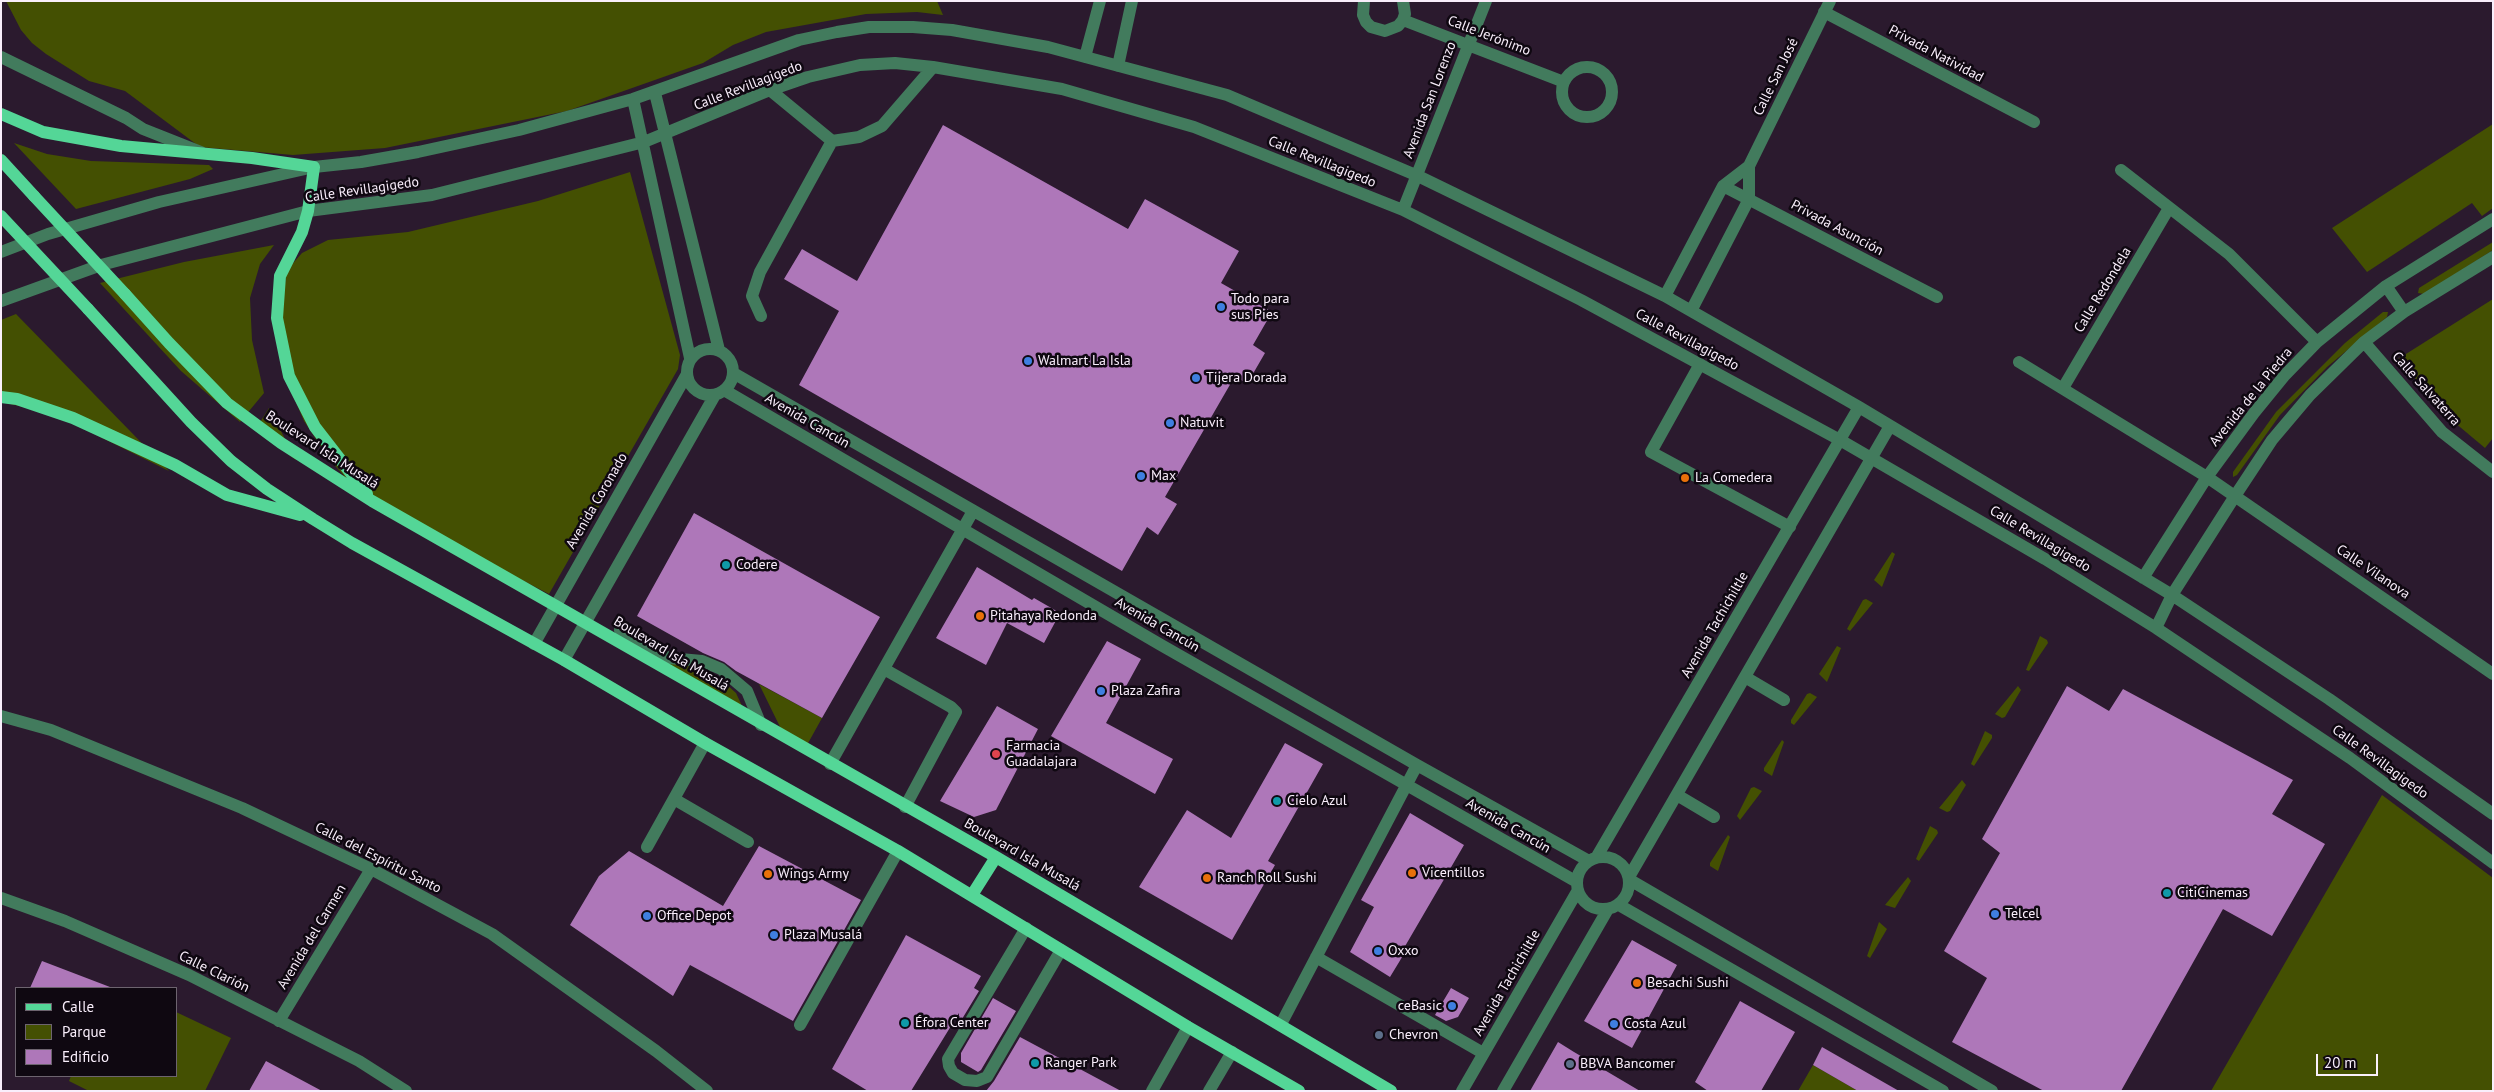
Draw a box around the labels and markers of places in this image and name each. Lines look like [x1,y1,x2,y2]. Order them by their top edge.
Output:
place label: Todo para sus Pies [1231,291,1289,324]
marker: Todo para sus Pies [1215,301,1227,313]
place label: Walmart La Isla [1038,353,1131,369]
marker: Walmart La Isla [1022,355,1034,367]
place label: Tijera Dorada [1206,370,1287,386]
marker: Tijera Dorada [1190,372,1202,384]
place label: Natuvit [1180,415,1224,431]
marker: Natuvit [1164,417,1176,429]
place label: Max [1151,468,1176,484]
marker: Max [1135,470,1147,482]
place label: La Comedera [1695,470,1772,486]
marker: La Comedera [1679,472,1691,484]
place label: Codere [736,557,778,573]
marker: Codere [720,559,732,571]
place label: Pitahaya Redonda [990,608,1097,624]
marker: Pitahaya Redonda [974,610,986,622]
place label: Plaza Zafira [1111,683,1180,699]
marker: Plaza Zafira [1095,685,1107,697]
place label: Farmacia Guadalajara [1006,738,1077,770]
marker: Farmacia Guadalajara [990,748,1002,760]
place label: Cielo Azul [1287,793,1347,809]
marker: Cielo Azul [1271,795,1283,807]
place label: Vicentillos [1422,865,1485,881]
place label: Wings Army [778,866,849,882]
marker: Vicentillos [1406,867,1418,879]
marker: Wings Army [762,868,774,880]
place label: Ranch Roll Sushi [1217,870,1317,886]
marker: Ranch Roll Sushi [1201,872,1213,884]
place label: CitiCinemas [2177,885,2248,901]
marker: CitiCinemas [2161,887,2173,899]
place label: Telcel [2005,906,2039,922]
place label: Office Depot [657,908,732,924]
marker: Telcel [1989,908,2001,920]
marker: Office Depot [641,910,653,922]
place label: Plaza Musalá [784,927,862,943]
marker: Plaza Musalá [768,929,780,941]
place label: Oxxo [1388,943,1419,959]
marker: Oxxo [1372,945,1384,957]
place label: Besachi Sushi [1647,975,1729,991]
marker: Besachi Sushi [1631,977,1643,989]
place label: ceBasic [1398,998,1442,1014]
marker: ceBasic [1446,1000,1458,1012]
place label: Éfora Center [915,1015,988,1031]
place label: Costa Azul [1624,1016,1686,1032]
marker: Éfora Center [899,1017,911,1029]
marker: Costa Azul [1608,1018,1620,1030]
place label: Chevron [1389,1027,1438,1043]
marker: Chevron [1373,1029,1385,1041]
place label: Ranger Park [1045,1055,1117,1071]
place label: BBVA Bancomer [1580,1056,1675,1072]
marker: Ranger Park [1029,1057,1041,1069]
marker: BBVA Bancomer [1564,1058,1576,1070]

